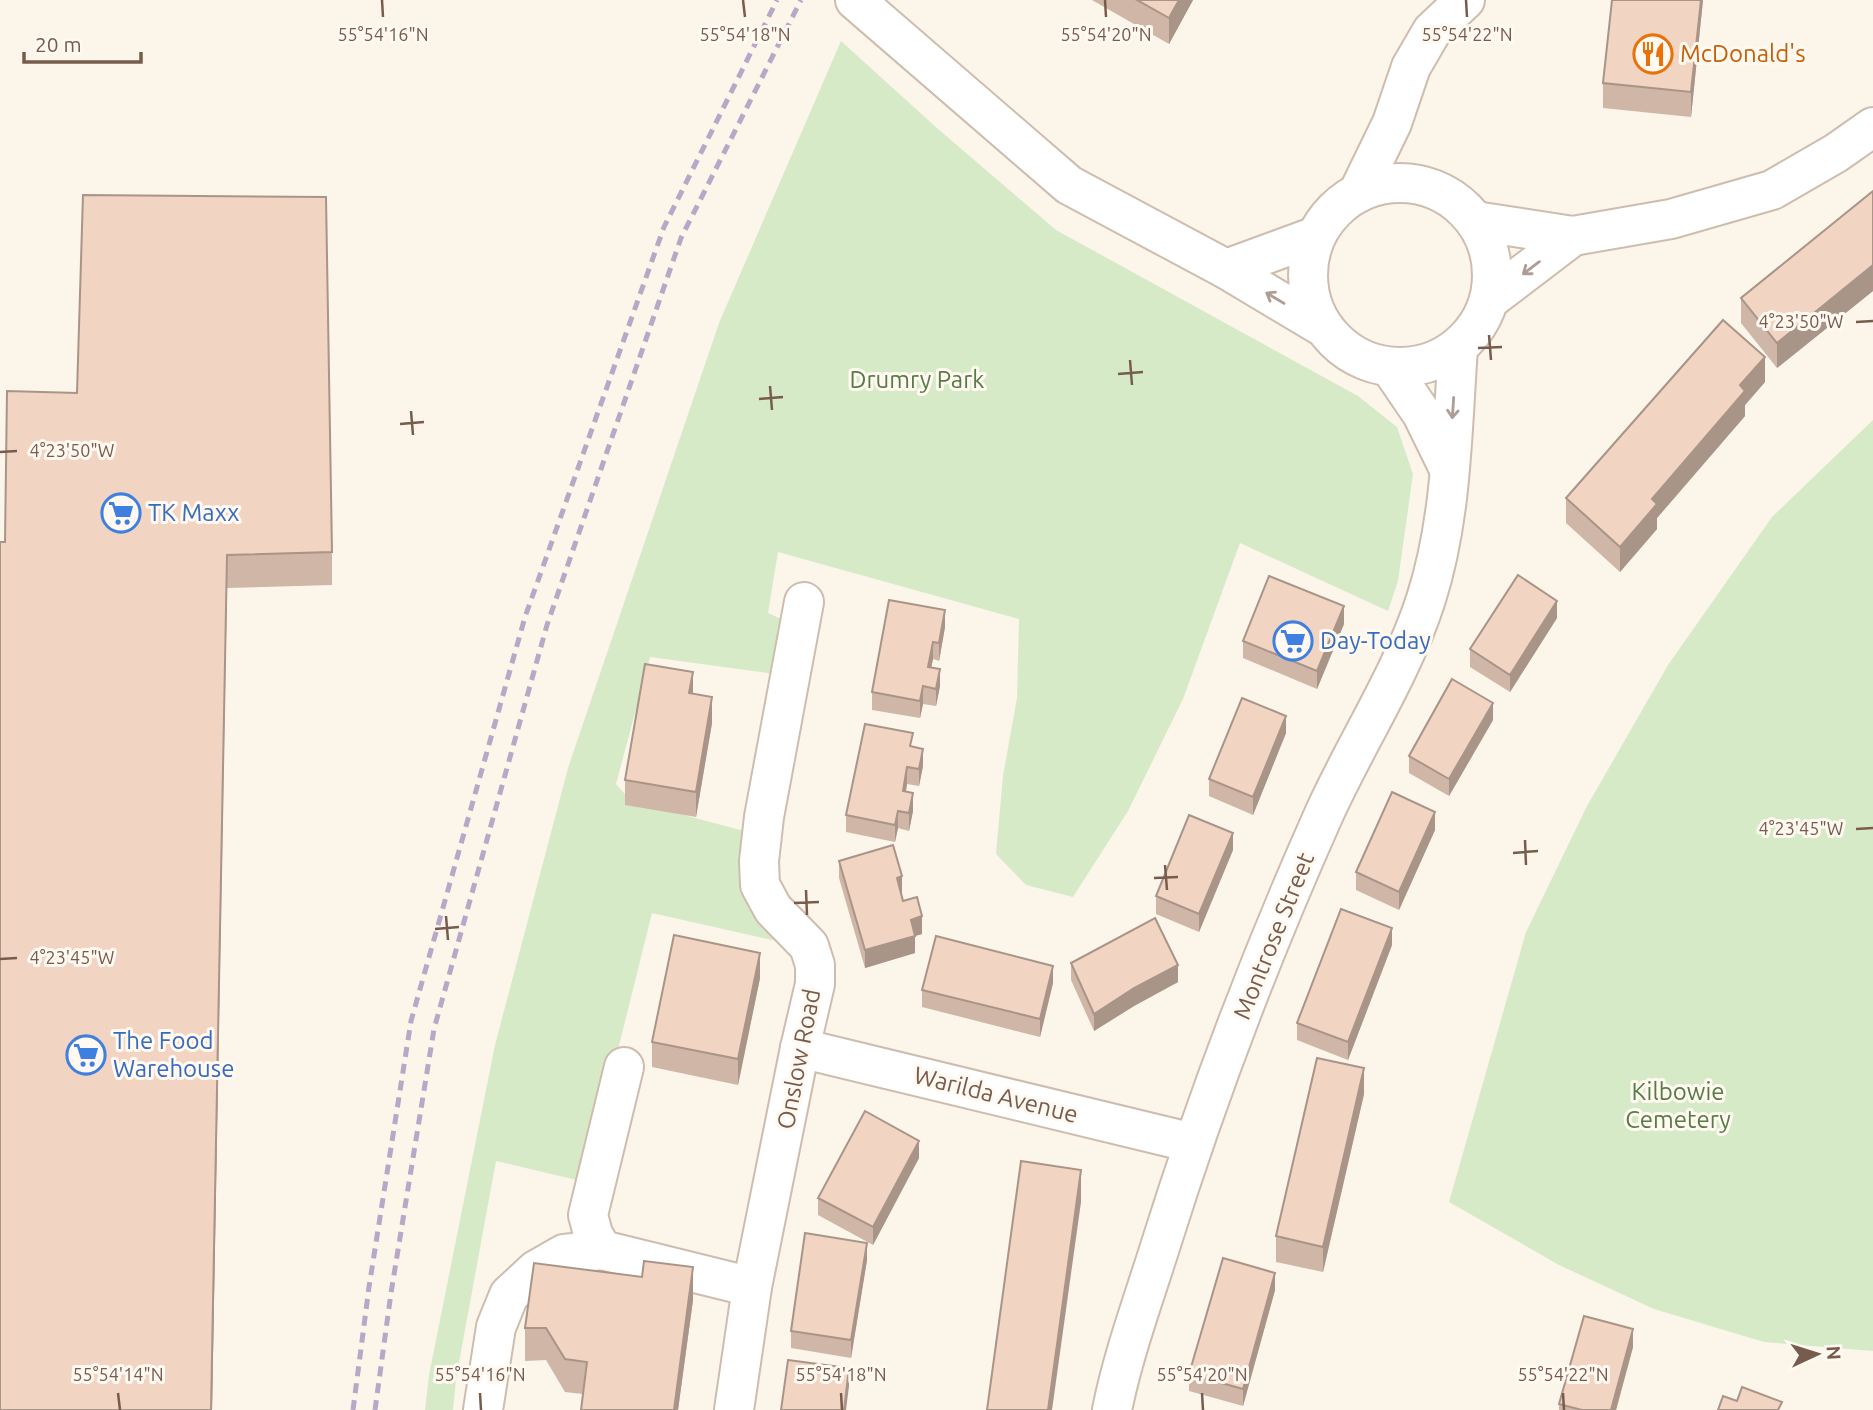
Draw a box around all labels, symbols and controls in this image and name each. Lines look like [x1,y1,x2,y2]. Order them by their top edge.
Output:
scale bar [24,21,142,65]
text: 55°54'16"N [337,24,429,44]
text: 55°54'18"N [699,24,791,44]
text: 55°54'20"N [1060,24,1152,44]
text: 55°54'22"N [1421,24,1513,44]
text: 20 m [35,32,82,56]
restaurant icon: McDonald's [1632,33,1674,75]
place label: McDonald's [1680,40,1806,67]
one-way arrow [1522,260,1541,275]
one-way arrow [1265,291,1285,305]
text: 4°23'50"W [1759,311,1844,331]
park label: Drumry Park [850,366,984,393]
one-way arrow [1447,397,1460,420]
text: 4°23'50"W [30,440,115,460]
supermarket icon: TK Maxx [100,492,142,534]
place label: TK Maxx [148,499,239,526]
supermarket icon: Day-Today [1272,620,1314,662]
place label: Day-Today [1320,627,1431,654]
text: 4°23'45"W [1759,818,1844,838]
street label: Montrose Street [1228,848,1319,1023]
text: 4°23'45"W [30,947,115,967]
street label: Onslow Road [772,986,825,1131]
place label: The Food Warehouse [113,1027,235,1082]
supermarket icon: The Food Warehouse [65,1034,107,1076]
street label: Warilda Avenue [911,1061,1081,1128]
park label: Kilbowie Cemetery [1625,1078,1731,1133]
north arrow [1782,1319,1852,1389]
text: N [1822,1345,1845,1361]
text: 55°54'14"N [72,1364,164,1384]
text: 55°54'16"N [434,1364,526,1384]
text: 55°54'18"N [795,1364,887,1384]
text: 55°54'20"N [1156,1364,1248,1384]
text: 55°54'22"N [1517,1364,1609,1384]

